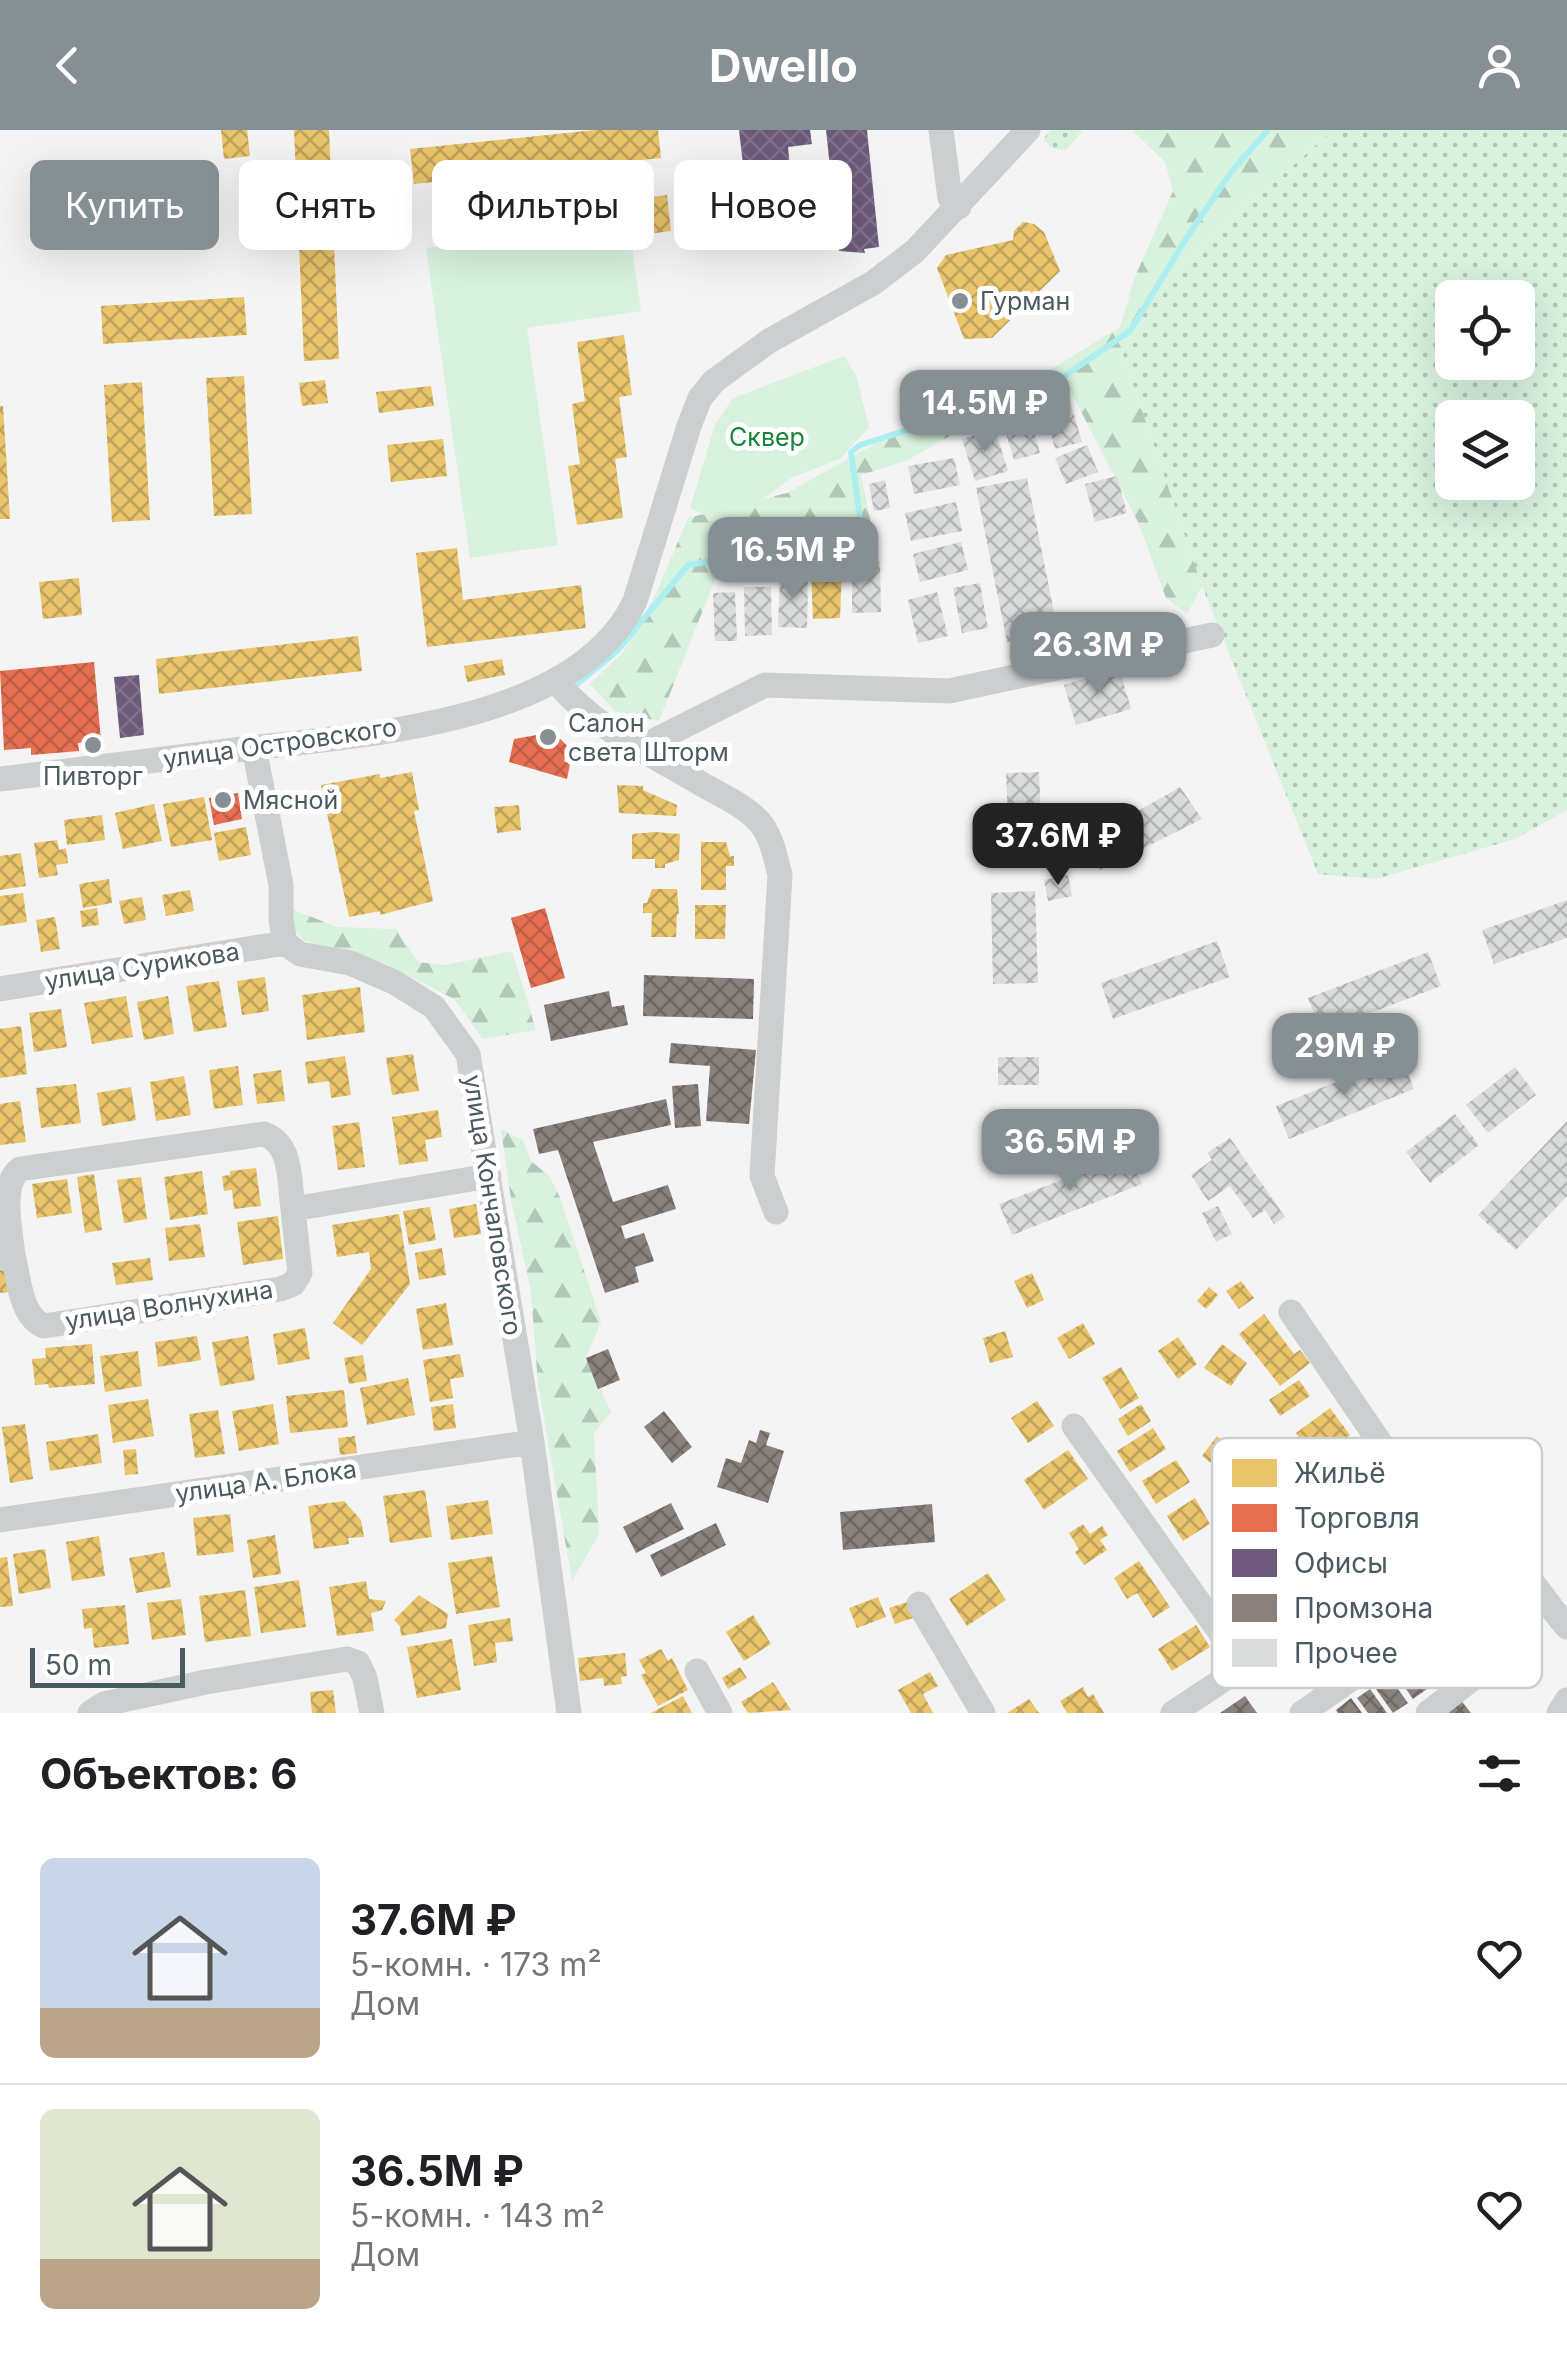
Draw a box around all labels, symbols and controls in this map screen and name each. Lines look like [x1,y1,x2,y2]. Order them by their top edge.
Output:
icon: back [40,38,95,93]
text: Dwello [709,38,858,93]
icon: person [1472,38,1527,93]
chip: Купить [30,160,219,250]
chip: Снять [239,160,412,250]
chip: Фильтры [432,160,654,250]
chip: Новое [674,160,852,250]
map controls [1435,280,1535,500]
button: locate [1435,280,1535,380]
place label: Гурман [980,286,1070,316]
marker: Гурман [949,290,971,312]
pin: 14.5M ₽ [893,370,1077,455]
text: 14.5M ₽ [922,383,1048,422]
button: layers [1435,400,1535,500]
park label: Сквер [729,422,805,452]
pin: 16.5M ₽ [701,517,885,602]
text: 16.5M ₽ [730,530,856,569]
pin: 26.3M ₽ [1006,612,1190,697]
text: 26.3M ₽ [1032,625,1164,664]
place label: Салон света Шторм [568,708,729,767]
street label: улица Островского [161,712,399,774]
marker: Салон света Шторм [537,726,559,748]
marker: Пивторг [82,734,104,756]
place label: Пивторг [43,761,143,791]
place label: Мясной [243,785,338,815]
marker: Мясной [212,789,234,811]
pin: 37.6M ₽ [966,803,1150,888]
text: 37.6M ₽ [995,816,1121,855]
street label: улица Сурикова [43,936,241,996]
pin: 29M ₽ [1275,1013,1415,1098]
text: 29M ₽ [1294,1026,1396,1065]
street label: улица Кончаловского [458,1073,528,1337]
pin: 36.5M ₽ [978,1109,1162,1194]
text: 36.5M ₽ [1004,1122,1136,1161]
street label: улица Волнухина [63,1274,275,1336]
legend [1212,1438,1542,1688]
street label: улица А. Блока [173,1453,359,1509]
text: Жильё [1294,1456,1386,1490]
text: Торговля [1294,1501,1420,1535]
text: Офисы [1294,1546,1388,1580]
text: Промзона [1294,1591,1433,1625]
text: Прочее [1294,1636,1398,1670]
scale bar [30,1643,185,1688]
text: 50 m [45,1648,112,1682]
icon: filters [1472,1746,1527,1801]
text: Объектов: 6 [40,1748,298,1799]
text: 37.6M ₽ [350,1894,517,1945]
icon: home [120,1898,240,2018]
icon: heart [1472,1931,1527,1986]
text: 5-комн. · 173 m² [350,1945,602,1984]
text: Дом [350,1984,420,2023]
text: 36.5M ₽ [350,2145,524,2196]
icon: home [120,2149,240,2269]
icon: heart [1472,2182,1527,2237]
text: 5-комн. · 143 m² [350,2196,605,2235]
text: Дом [350,2235,420,2274]

